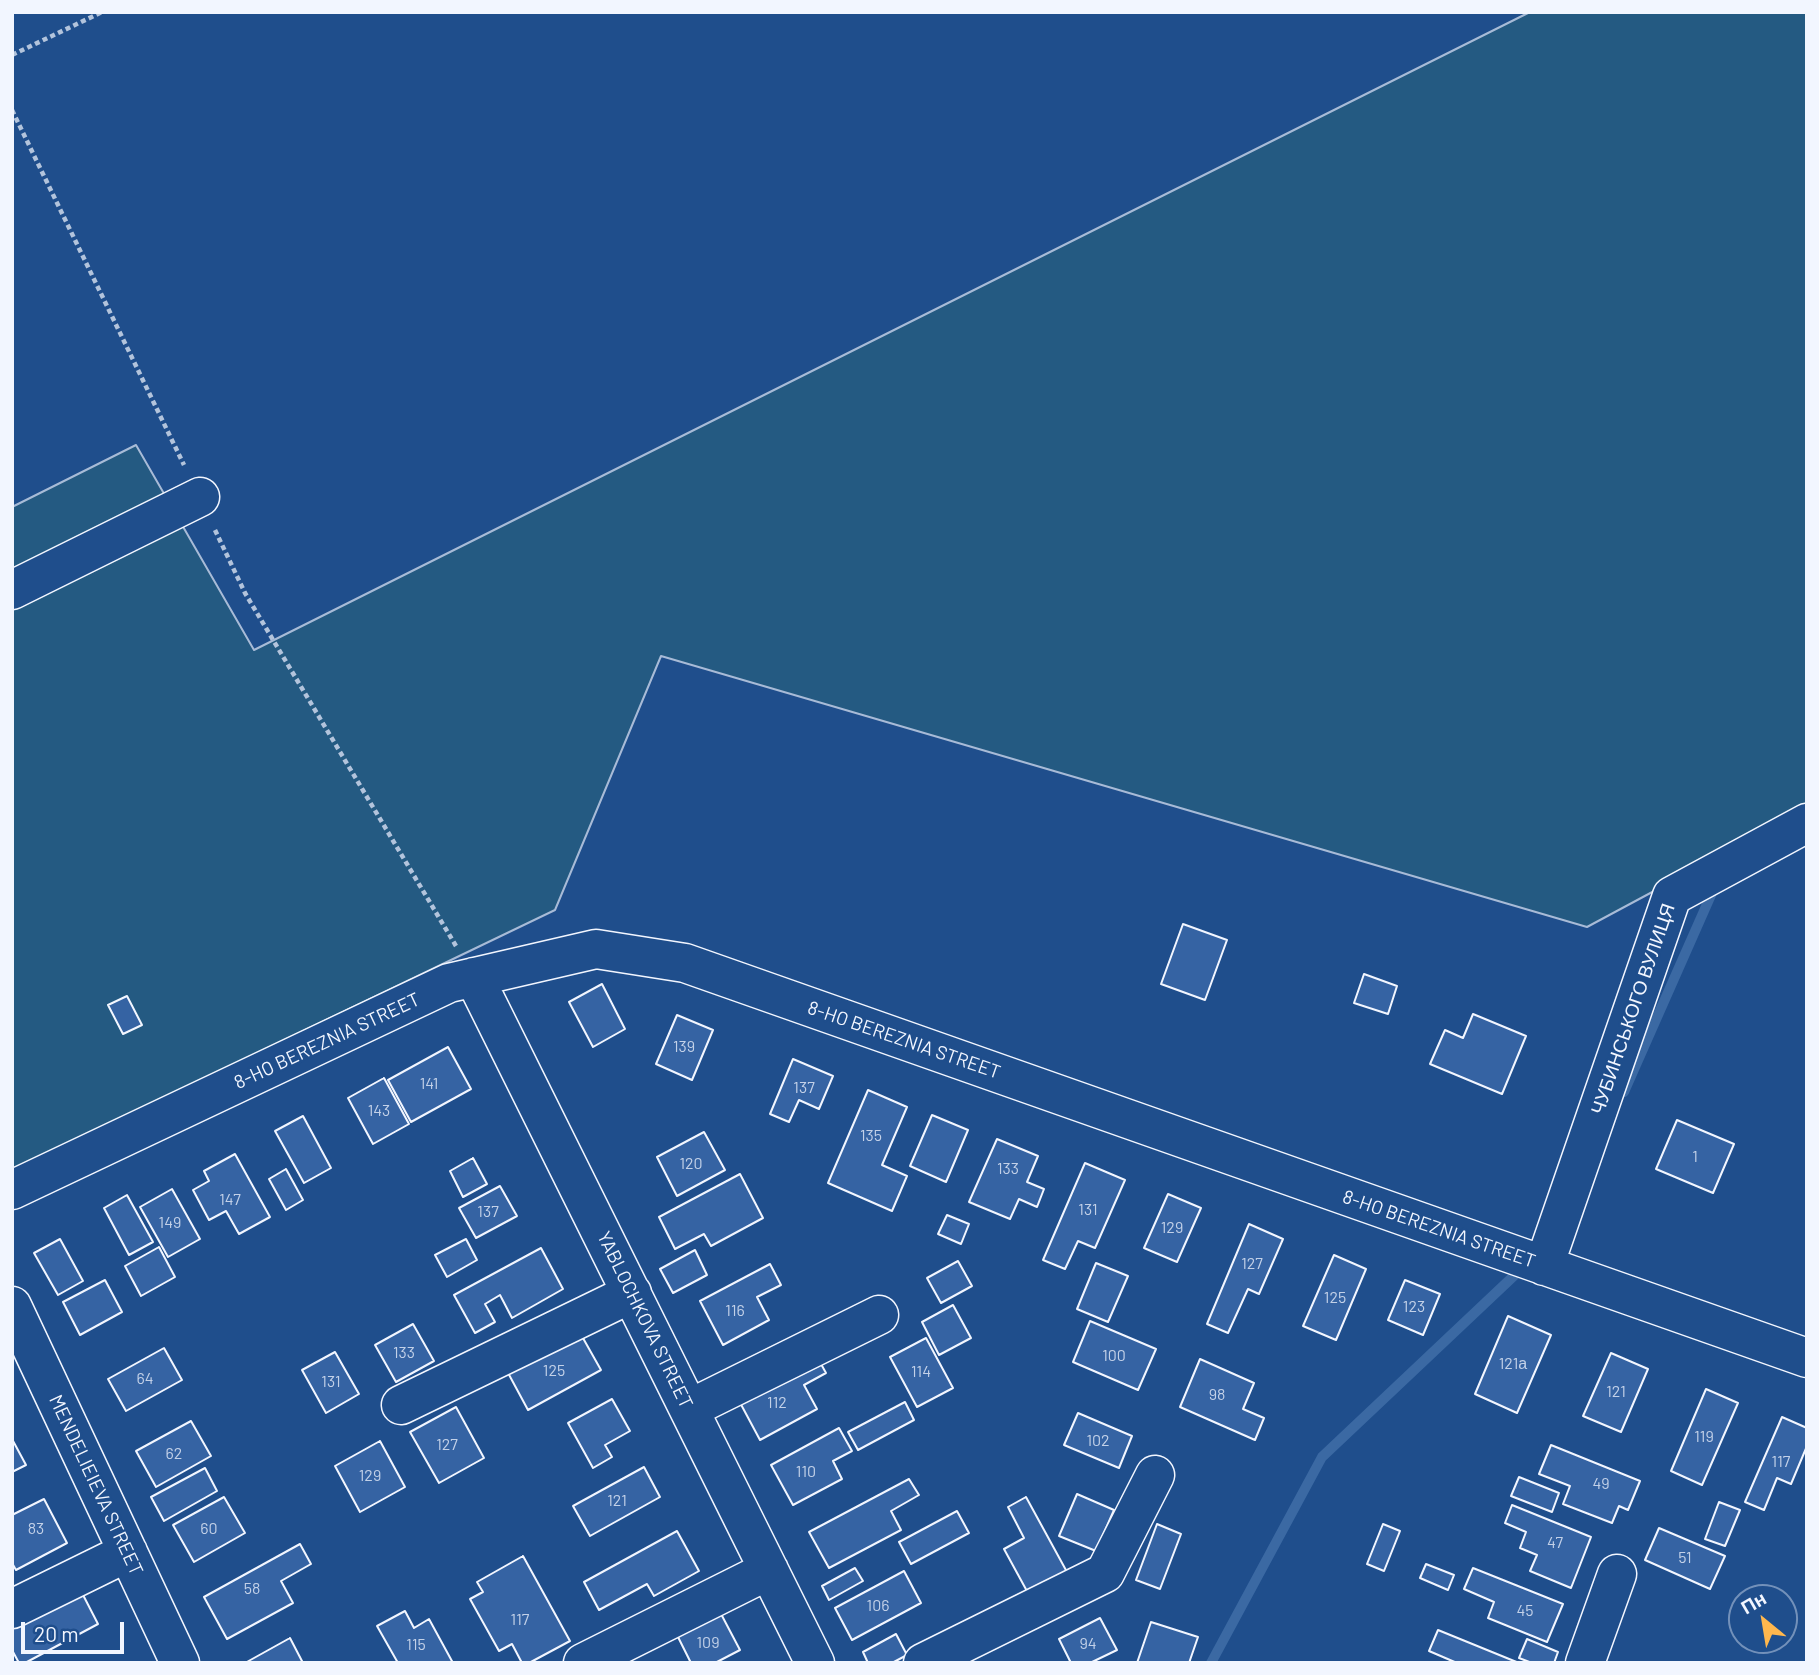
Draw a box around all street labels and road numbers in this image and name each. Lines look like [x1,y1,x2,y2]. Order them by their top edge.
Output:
street label: ЧУБИНСЬКОГО ВУЛИЦЯ [1586,901,1680,1117]
street label: 8-HO BEREZNIA STREET [230,988,424,1094]
street label: 8-HO BEREZNIA STREET [805,996,1003,1084]
street label: 8-HO BEREZNIA STREET [1340,1185,1538,1273]
street label: YABLOCHKOVA STREET [592,1228,698,1412]
street label: MENDELIEIEVA STREET [44,1391,148,1579]

